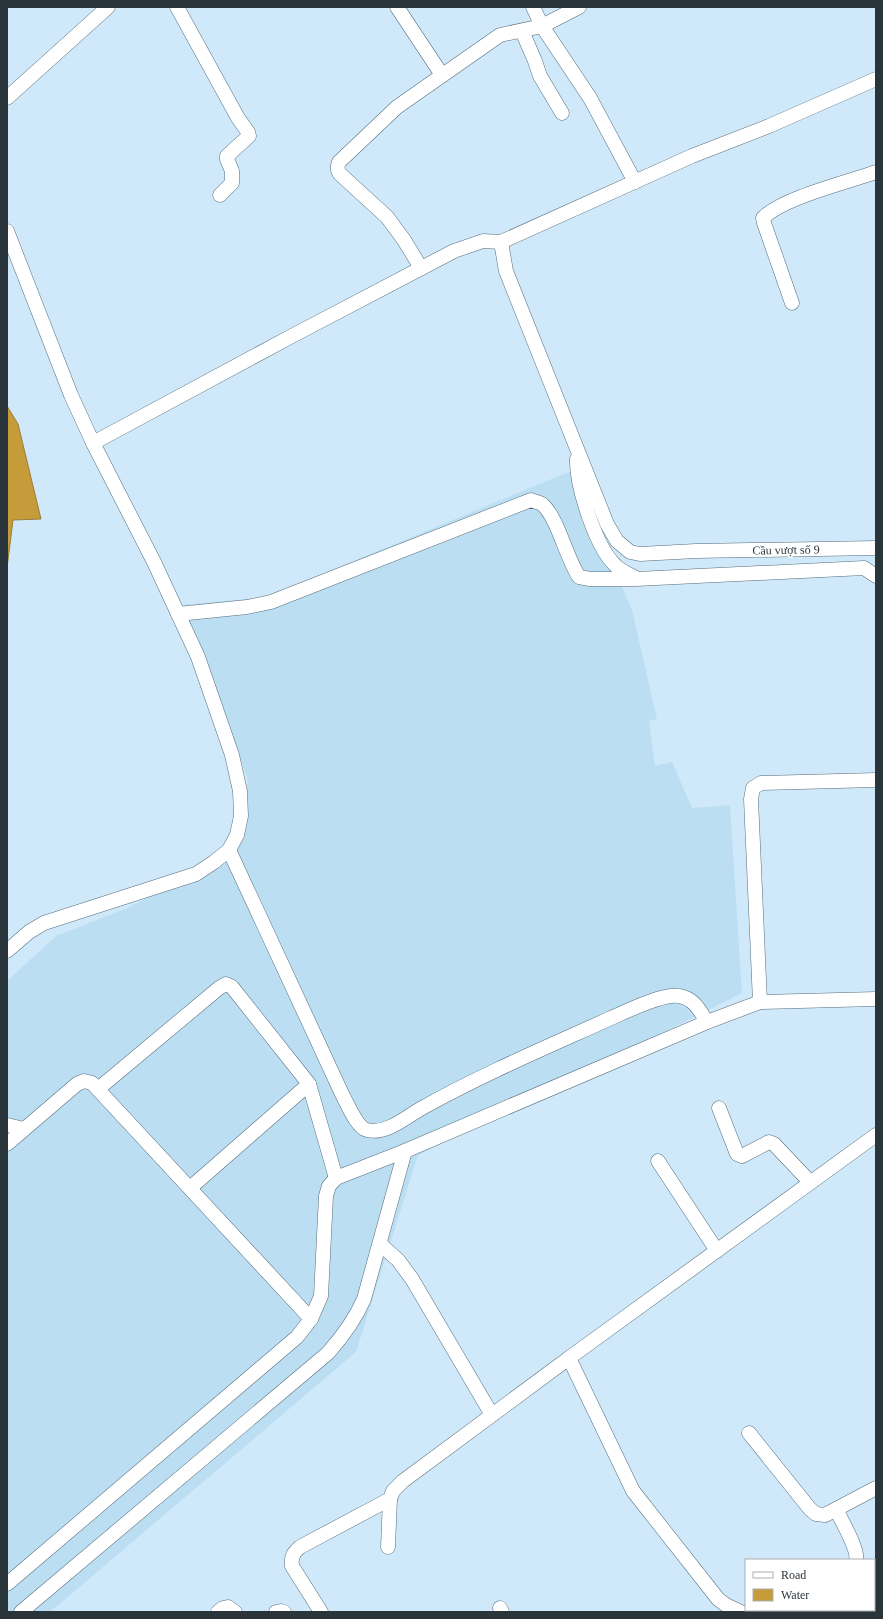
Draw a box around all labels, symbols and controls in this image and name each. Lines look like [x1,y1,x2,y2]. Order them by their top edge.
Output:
street label: Cầu vượt số 9 [752,542,820,558]
legend [745,1559,875,1611]
text: Road [781,1568,806,1582]
text: Water [781,1588,809,1602]

